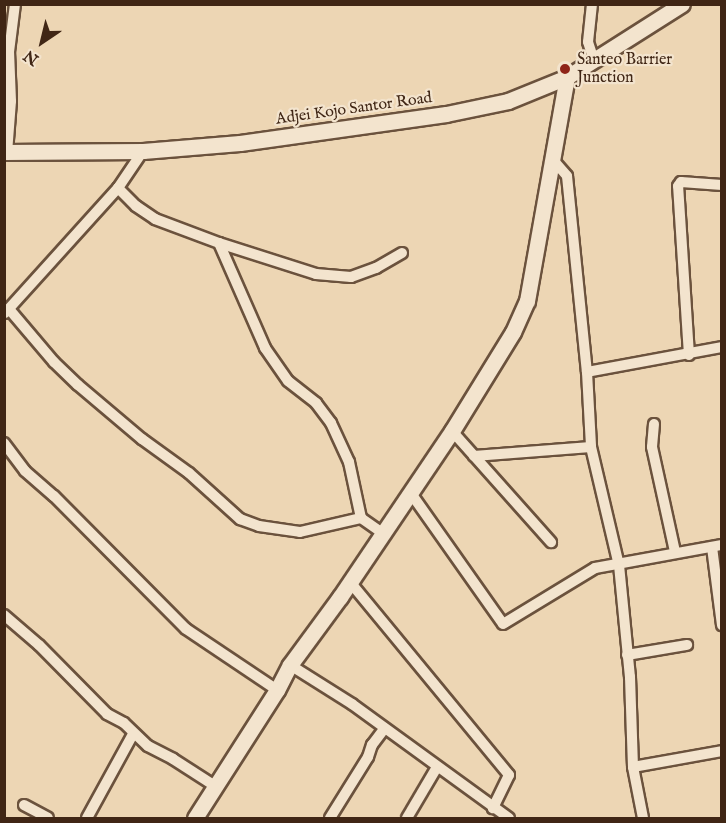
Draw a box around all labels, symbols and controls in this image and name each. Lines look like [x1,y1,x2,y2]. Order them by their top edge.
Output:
north arrow [12,12,72,72]
text: N [20,45,43,69]
place label: Santeo Barrier Junction [577,50,672,88]
marker: Santeo Barrier Junction [558,62,572,76]
street label: Adjei Kojo Santor Road [275,89,433,129]

